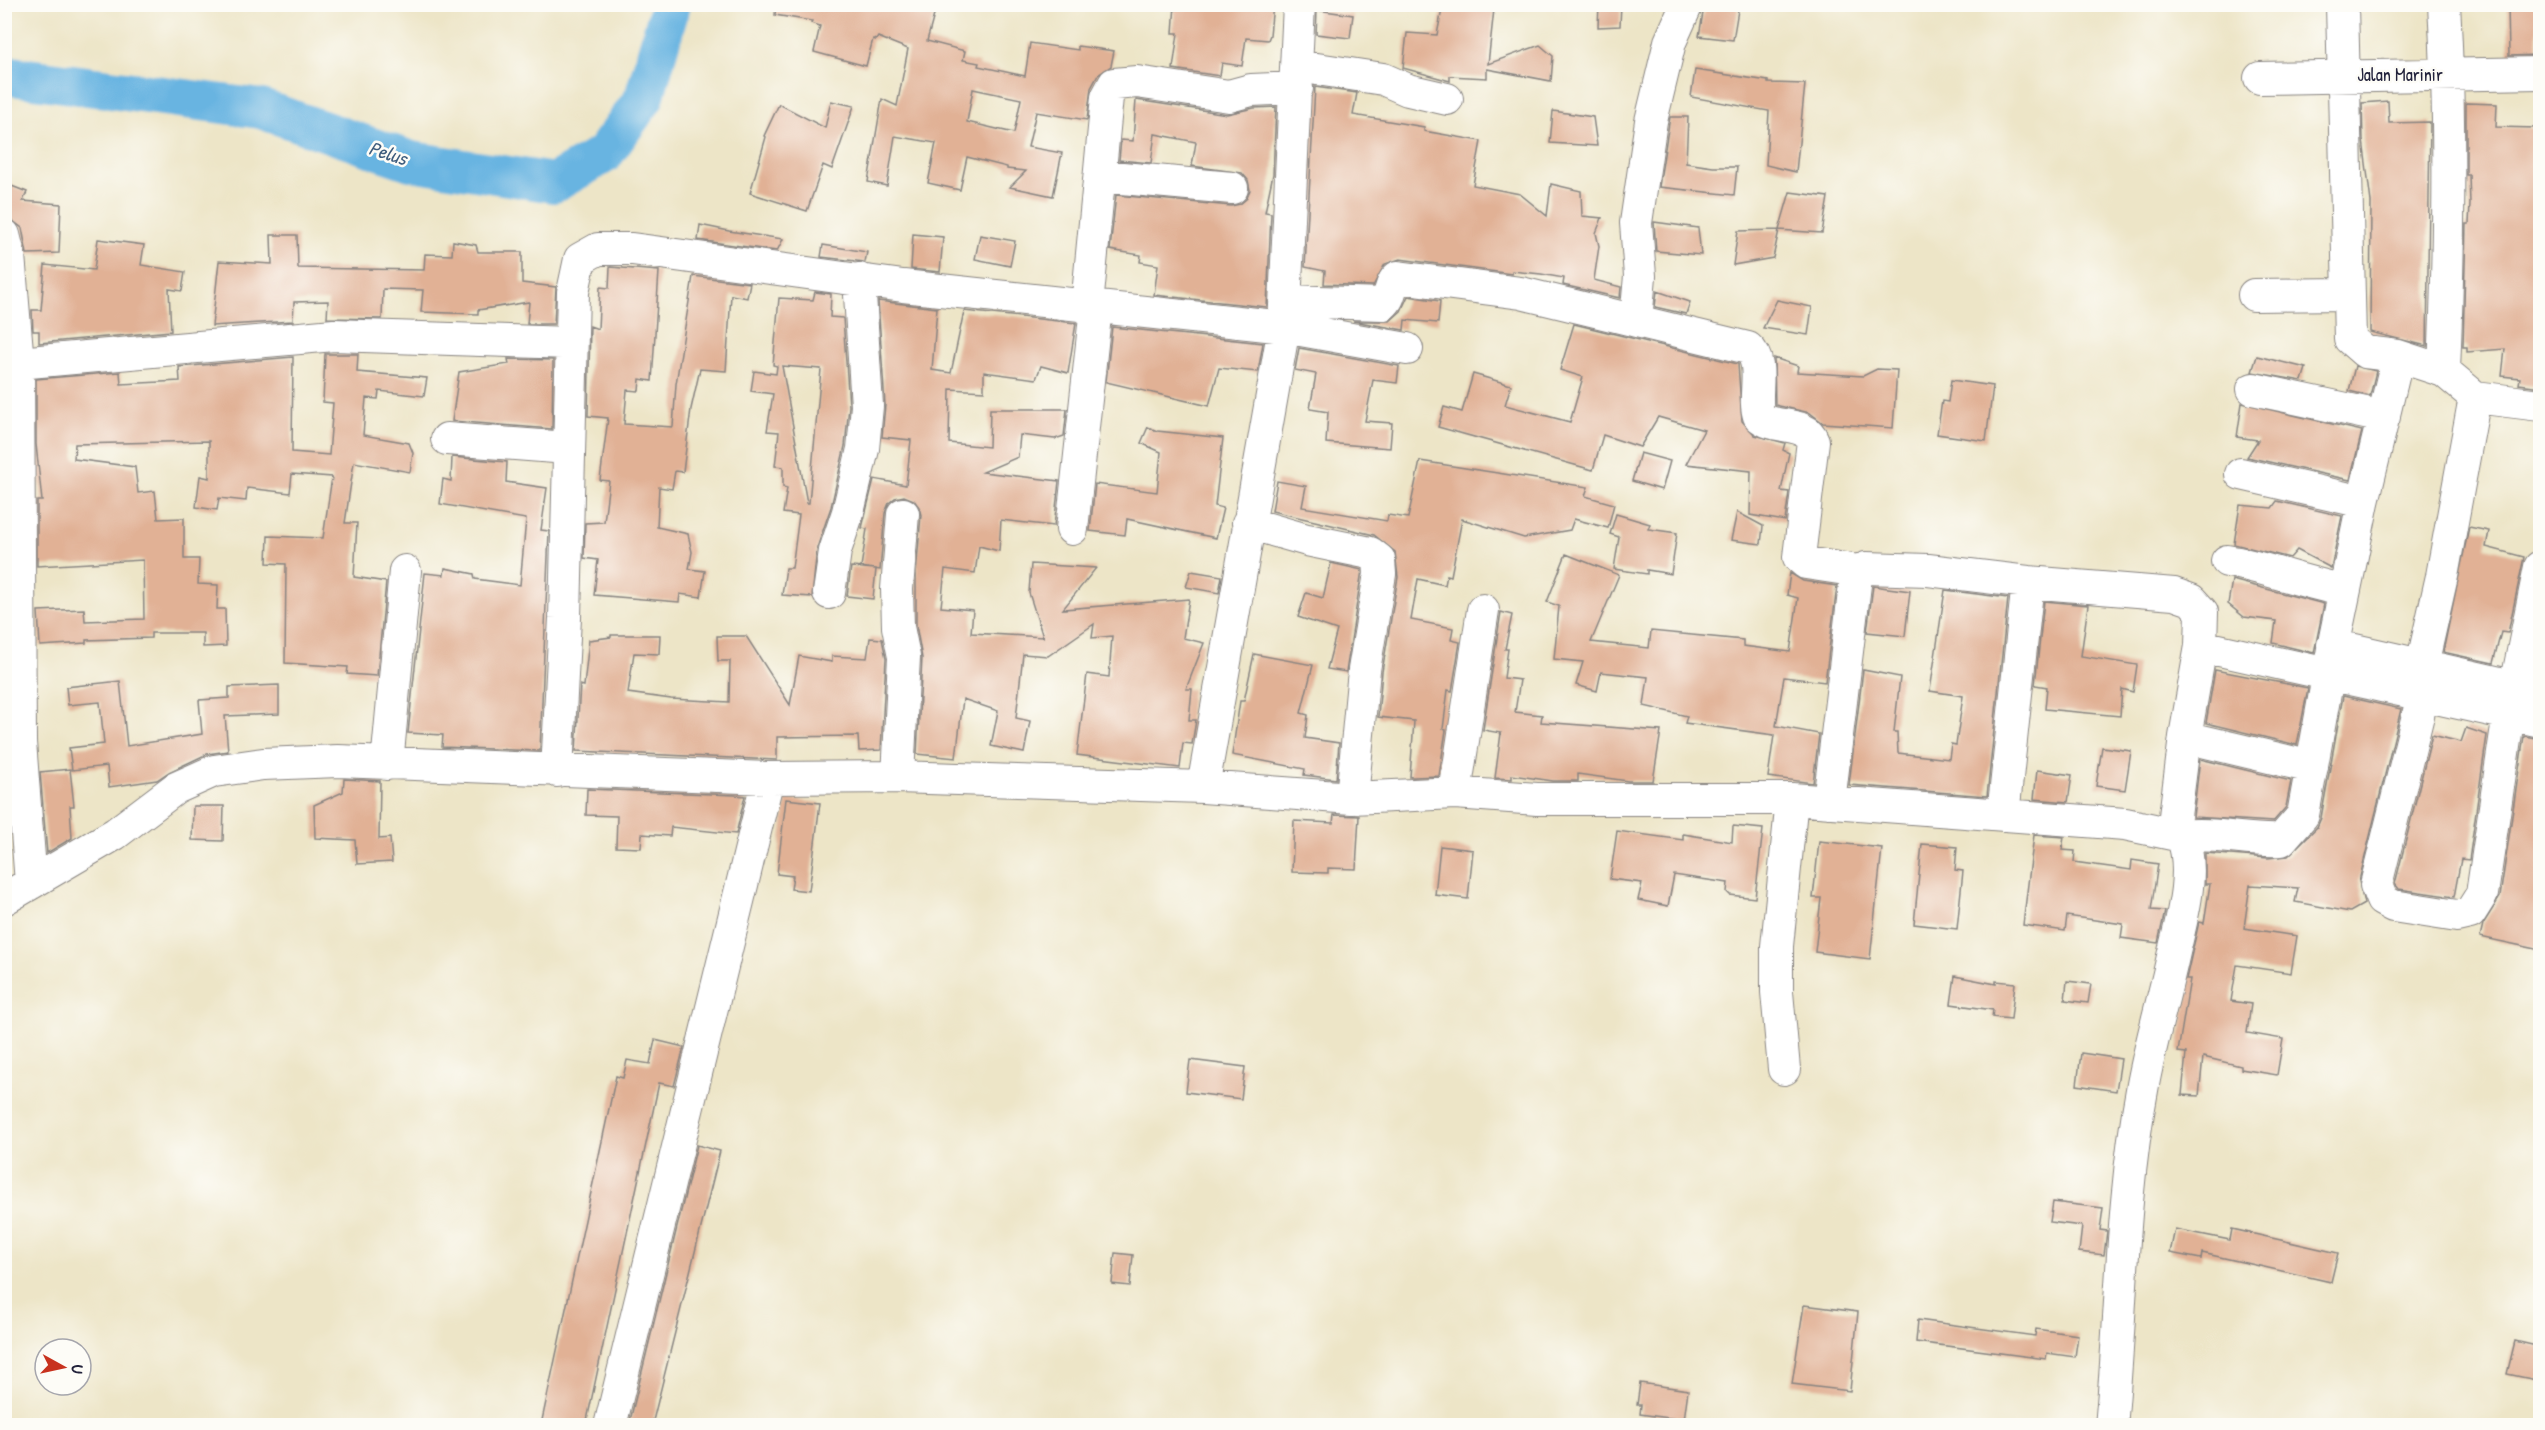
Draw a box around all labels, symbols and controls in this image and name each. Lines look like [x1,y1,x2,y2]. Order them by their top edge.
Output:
street label: Jalan Marinir [2357,62,2443,87]
water label: Pelus [366,134,413,172]
north arrow [33,1337,93,1397]
text: U [66,1363,89,1375]

